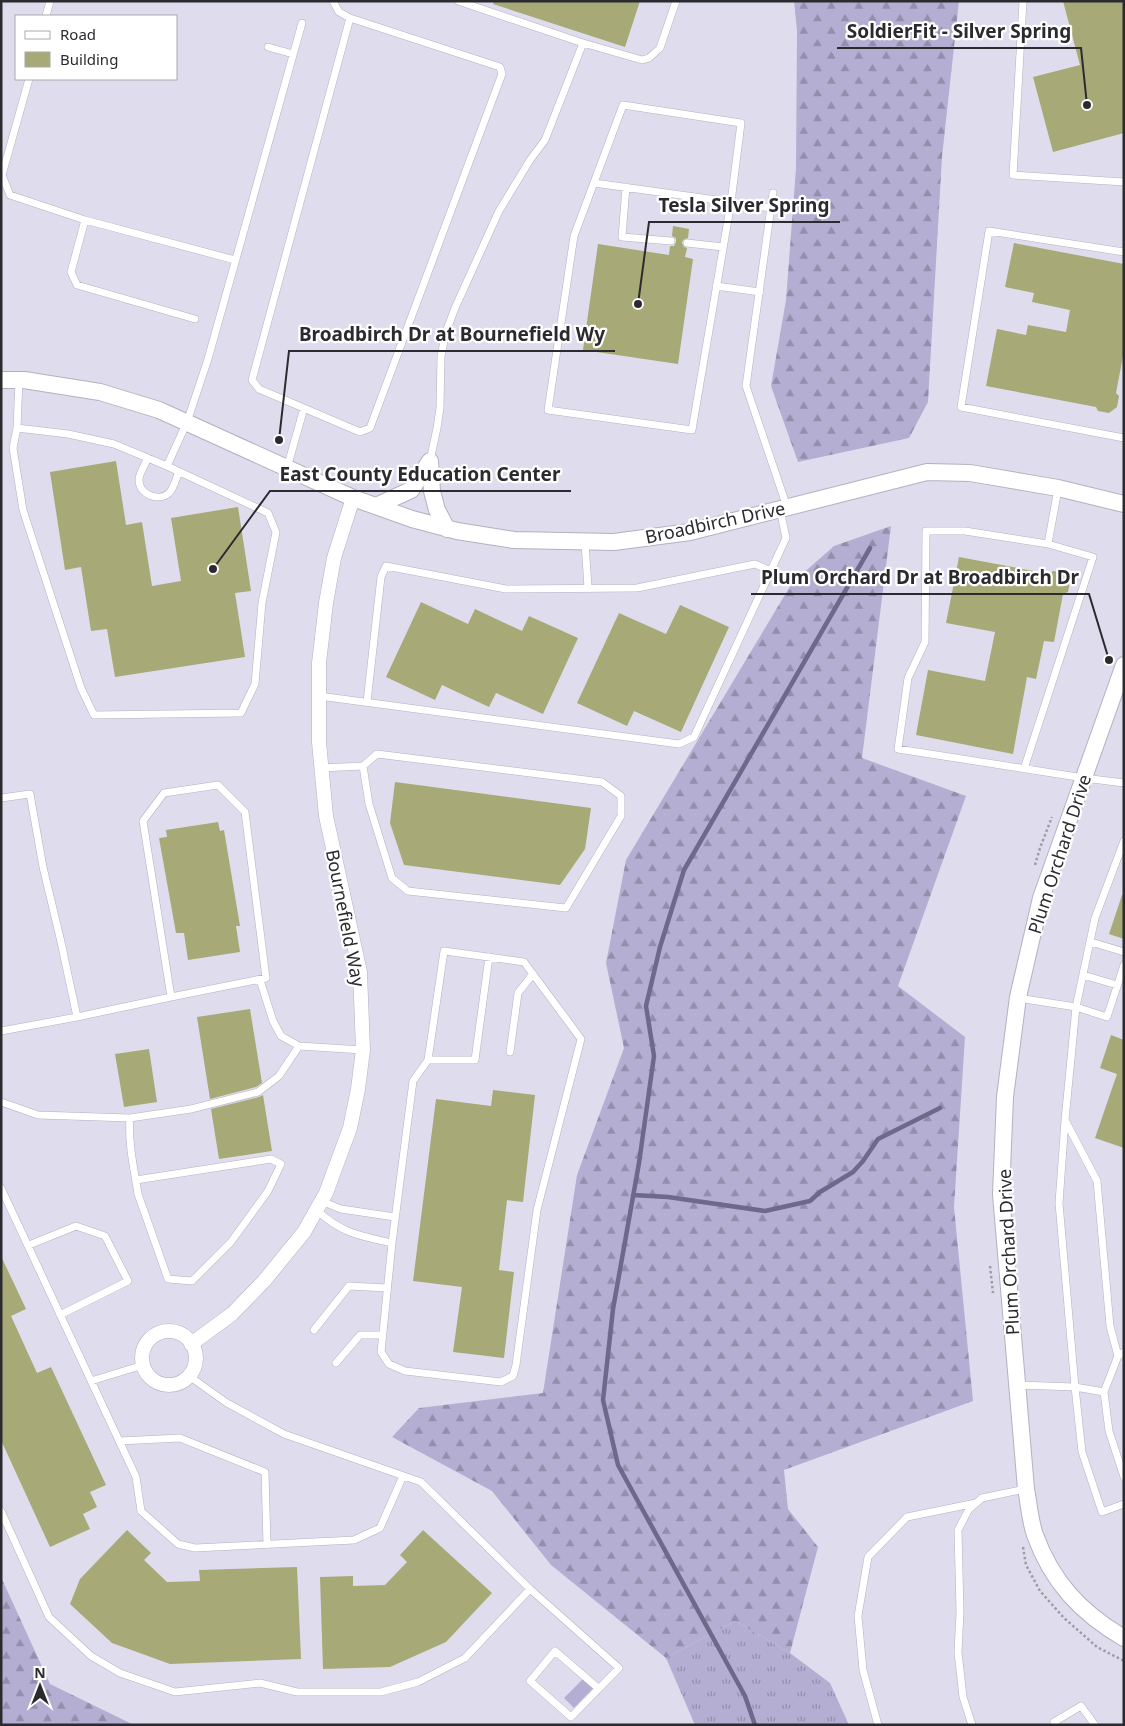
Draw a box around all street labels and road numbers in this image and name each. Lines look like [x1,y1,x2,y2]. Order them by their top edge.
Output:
street label: Broadbirch Drive [643,495,787,549]
street label: Plum Orchard Drive [1022,771,1096,937]
street label: Bournefield Way [321,847,371,990]
street label: Plum Orchard Drive [992,1168,1024,1336]

